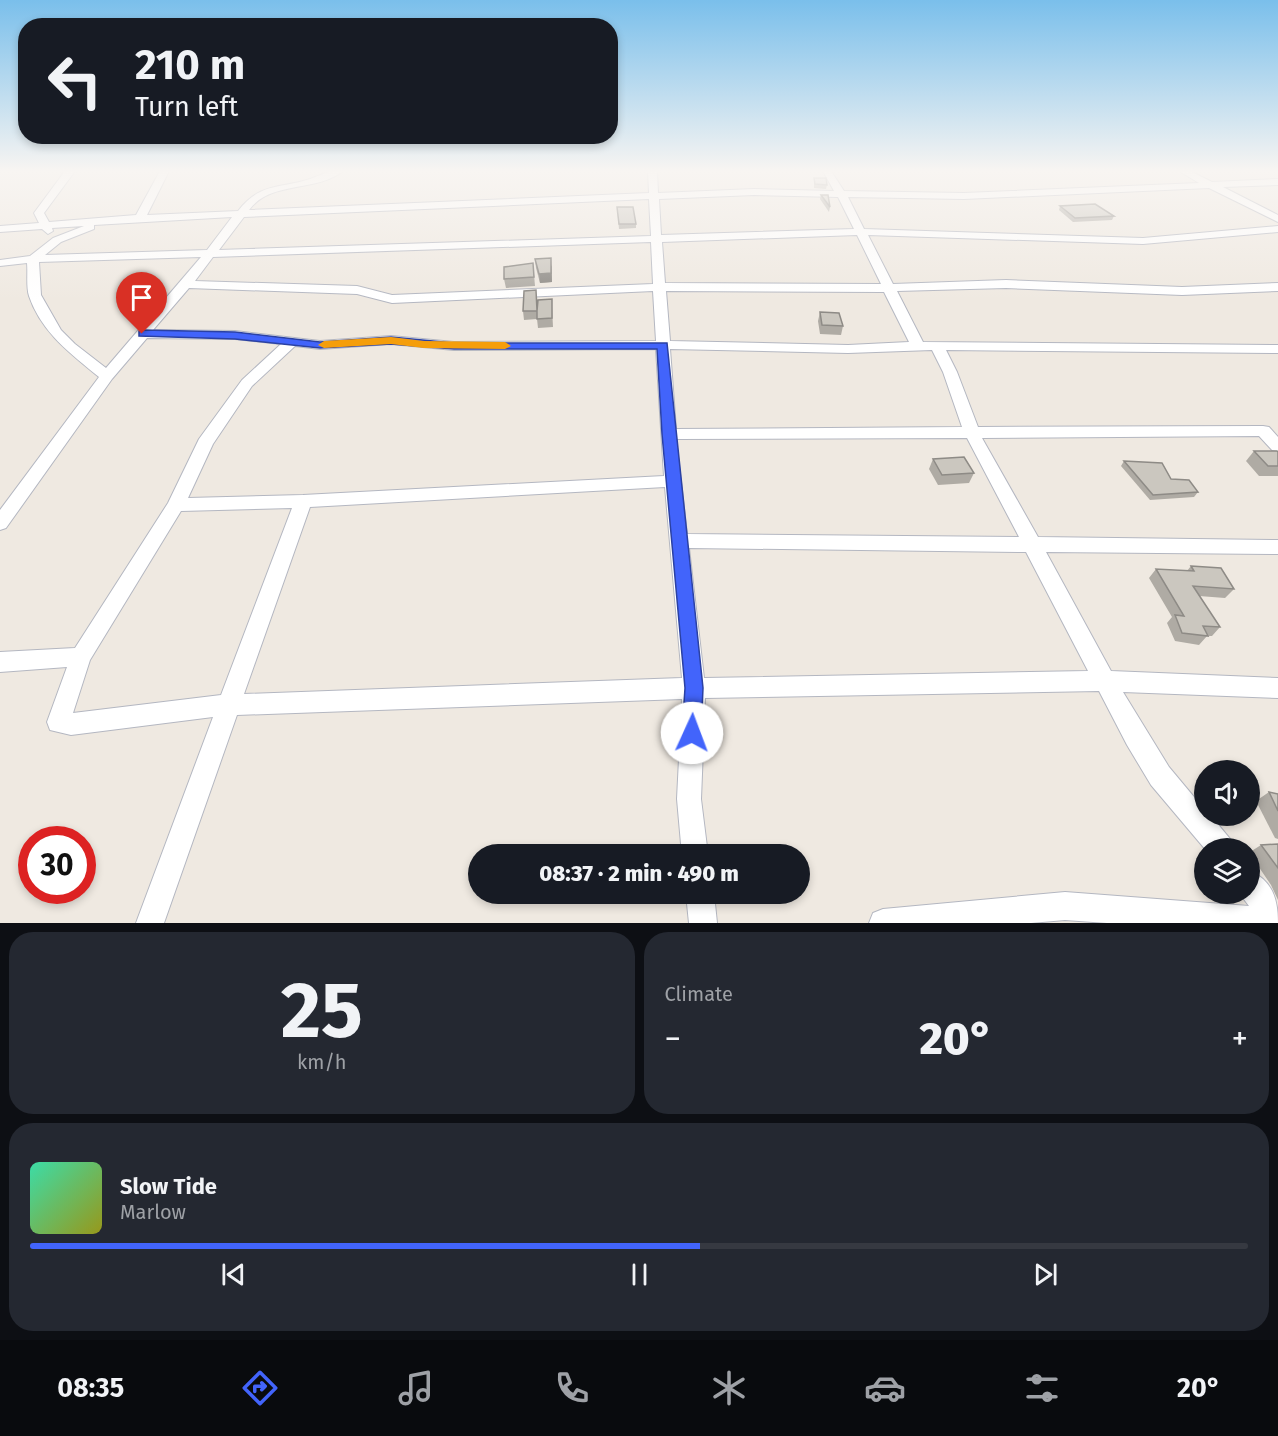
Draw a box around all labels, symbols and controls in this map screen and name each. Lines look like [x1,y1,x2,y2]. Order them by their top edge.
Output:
text: 210 m [135,40,245,90]
icon: left [36,42,114,120]
text: Turn left [135,91,238,123]
pin [116,272,167,334]
icon: arrive [125,281,158,314]
position arrow [660,701,724,765]
map controls [1194,760,1260,904]
button: sound [1194,760,1260,826]
speed limit sign: 30 [18,826,96,904]
button: layers [1194,838,1260,904]
text: 08:37 · 2 min · 490 m [539,860,739,887]
text: 25 [281,964,363,1058]
text: Climate [665,982,733,1006]
text: 20° [919,1012,993,1066]
text: − [665,1019,681,1059]
text: + [1232,1019,1248,1059]
text: km/h [297,1050,347,1074]
text: Slow Tide [120,1173,217,1200]
text: Marlow [120,1200,186,1224]
icon: previous [217,1258,250,1291]
icon: pause [623,1258,656,1291]
icon: next [1029,1258,1062,1291]
icon: directions [239,1367,281,1409]
icon: music [395,1367,437,1409]
icon: phone [551,1367,593,1409]
icon: climate [708,1367,750,1409]
icon: car [864,1367,906,1409]
icon: filters [1021,1367,1063,1409]
text: 08:35 [57,1372,124,1404]
text: 20° [1177,1372,1221,1404]

